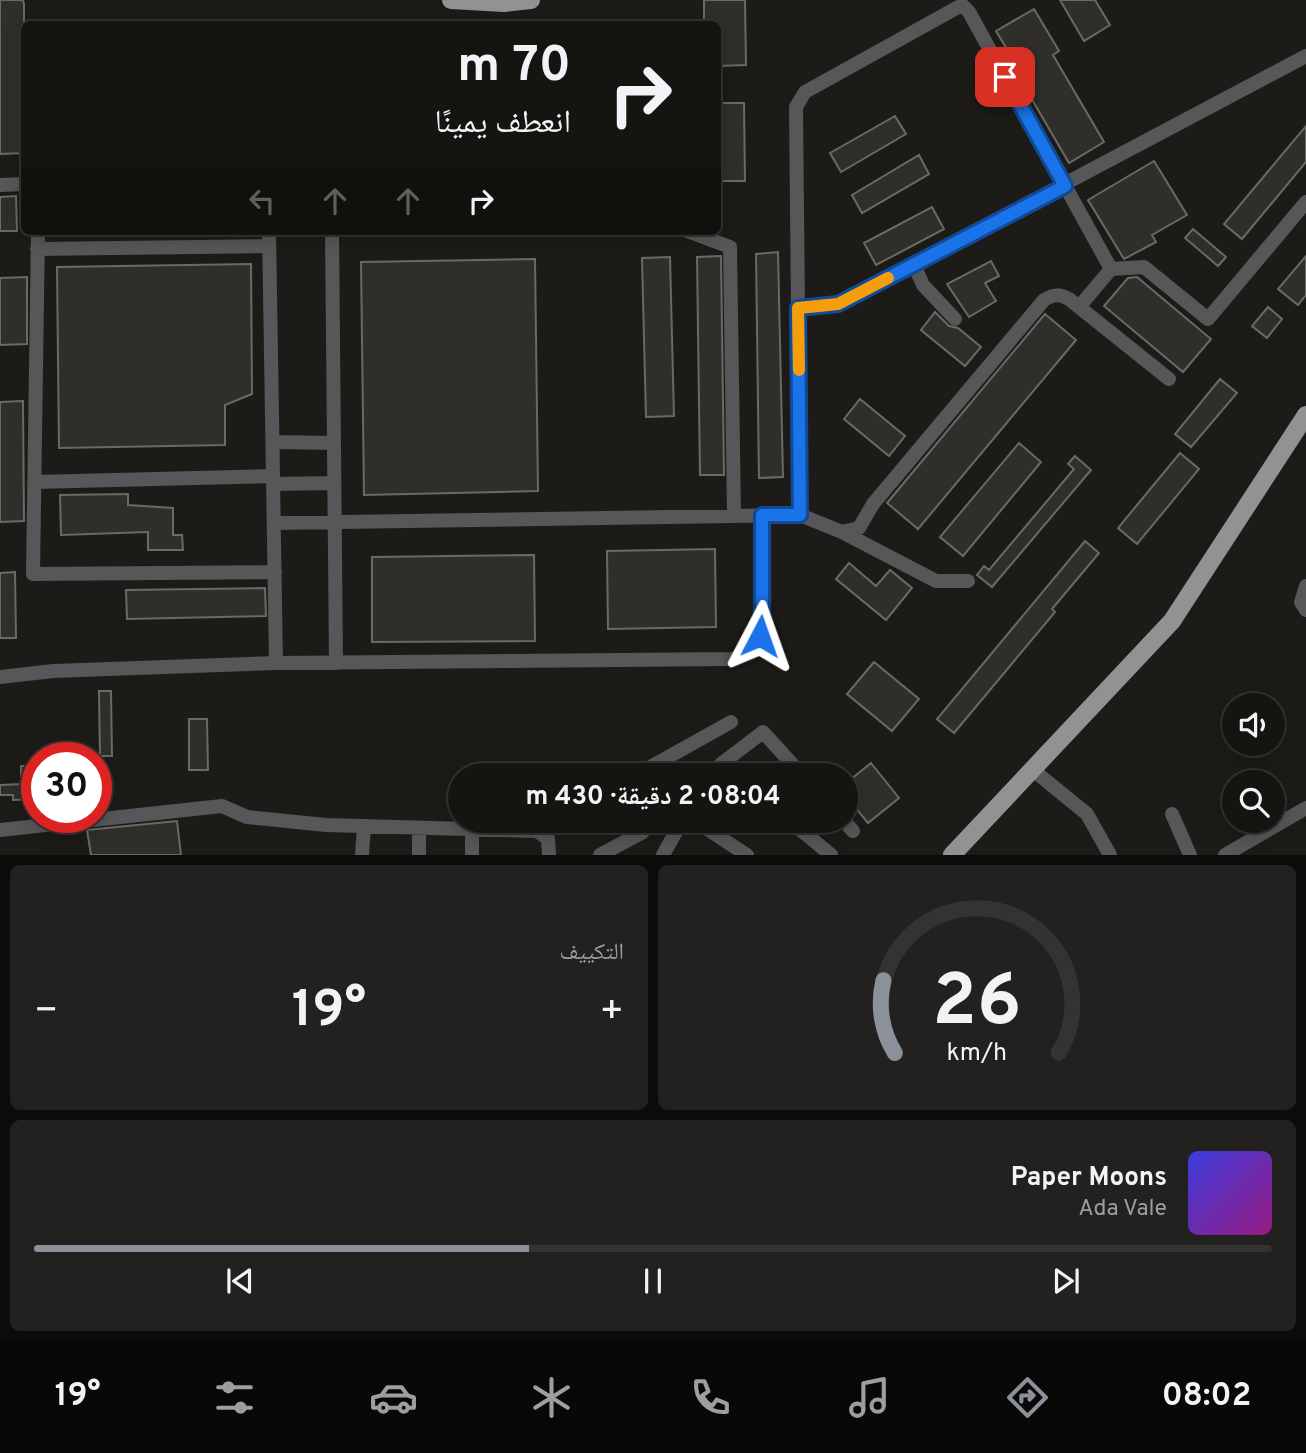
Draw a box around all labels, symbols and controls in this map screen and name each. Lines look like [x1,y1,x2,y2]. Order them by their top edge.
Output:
text: 70 m [457,37,571,99]
pin [975,47,1035,107]
icon: right [595,49,686,140]
icon: arrive [986,58,1024,96]
text: انعطف يمينًا [434,104,571,144]
icon: left [243,182,281,220]
icon: ahead [316,182,354,220]
icon: ahead [389,182,427,220]
icon: right [462,182,500,220]
position arrow [723,599,797,673]
map controls [1222,693,1285,833]
button: sound [1222,693,1285,756]
speed limit sign: 30 [21,742,112,833]
button: search [1222,770,1285,833]
text: 08:04 · 2 دقيقة · 430 m [526,781,780,814]
text: التكييف [559,939,624,968]
text: 26 [932,960,1022,1052]
text: 19° [292,979,366,1045]
text: − [34,988,59,1037]
text: + [599,988,624,1037]
text: km/h [947,1038,1007,1070]
text: Paper Moons [1011,1162,1167,1195]
text: Ada Vale [1078,1195,1167,1224]
icon: previous [221,1262,259,1300]
icon: pause [634,1262,672,1300]
icon: next [1047,1262,1085,1300]
icon: filters [210,1373,259,1422]
icon: car [369,1373,418,1422]
icon: climate [527,1373,576,1422]
icon: phone [686,1373,735,1422]
icon: music [845,1373,894,1422]
icon: directions [1003,1373,1052,1422]
text: 19° [55,1377,101,1417]
text: 08:02 [1162,1377,1251,1417]

